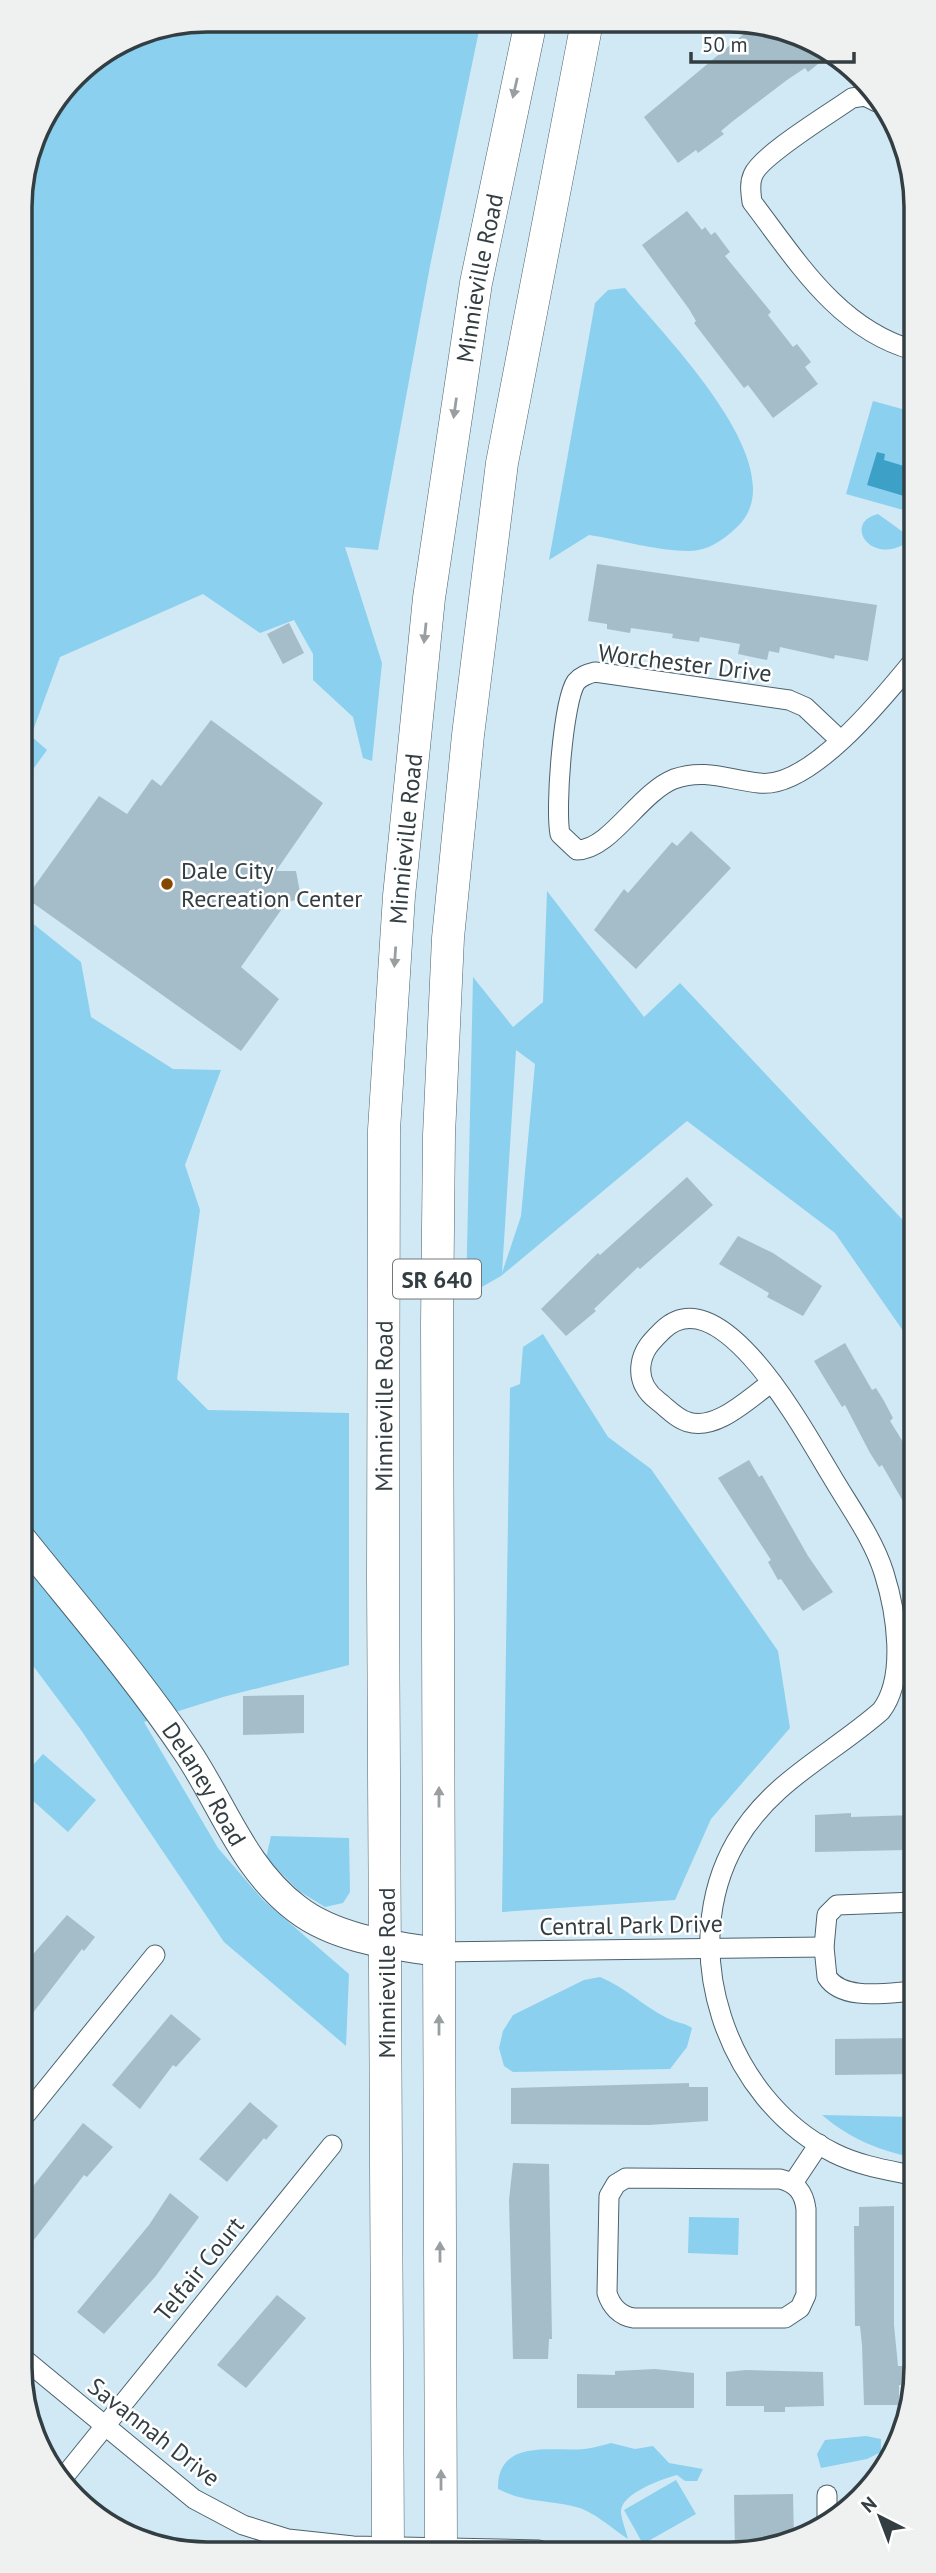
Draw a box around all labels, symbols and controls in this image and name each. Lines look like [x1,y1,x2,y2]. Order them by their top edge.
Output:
scale bar [691,21,854,65]
text: 50 m [702,31,748,58]
one-way arrow [509,77,520,99]
street label: Minnieville Road [449,191,510,365]
one-way arrow [450,397,461,419]
one-way arrow [419,622,430,644]
street label: Worchester Drive [596,637,774,689]
street label: Minnieville Road [382,752,429,925]
place label: Dale City Recreation Center [181,855,363,914]
marker: Dale City Recreation Center [159,876,175,892]
one-way arrow [389,946,400,968]
road number: SR 640 [393,1260,481,1298]
street label: Minnieville Road [368,1320,399,1492]
street label: Delaney Road [156,1716,254,1852]
one-way arrow [433,1786,445,1808]
street label: Minnieville Road [371,1887,402,2059]
street label: Central Park Drive [539,1908,723,1942]
one-way arrow [433,2014,444,2036]
street label: Telfair Court [147,2210,251,2328]
one-way arrow [434,2241,446,2263]
street label: Savannah Drive [82,2371,226,2493]
one-way arrow [435,2469,447,2491]
north arrow [845,2482,915,2552]
text: N [856,2491,881,2517]

